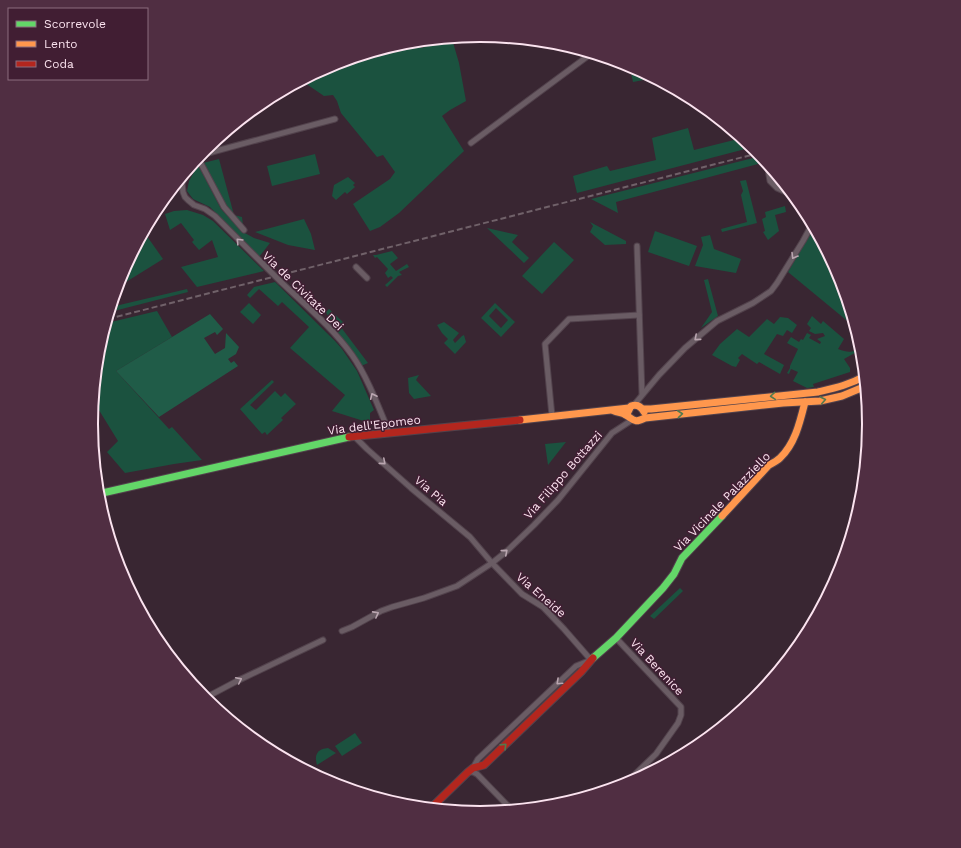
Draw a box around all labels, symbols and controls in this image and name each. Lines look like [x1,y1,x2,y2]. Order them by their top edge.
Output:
legend [8,8,148,80]
text: Scorrevole [44,17,106,31]
text: Lento [44,37,78,51]
text: Coda [44,57,74,71]
one-way arrow [236,238,244,246]
street label: Via de Civitate Dei [260,249,346,333]
one-way arrow [792,252,799,259]
one-way arrow [694,333,702,340]
one-way arrow [770,391,776,400]
one-way arrow [370,393,378,400]
one-way arrow [820,396,827,404]
one-way arrow [677,410,683,419]
street label: Via dell'Epomeo [327,412,421,438]
street label: Via Filippo Bottazzi [521,428,605,522]
street label: Via Vicinale Palazziello [671,449,773,555]
one-way arrow [378,458,385,465]
street label: Via Pia [412,473,451,509]
one-way arrow [500,550,508,557]
street label: Via Eneide [513,570,569,620]
one-way arrow [372,611,380,619]
street label: Via Berenice [627,636,687,698]
one-way arrow [235,677,242,685]
one-way arrow [557,677,564,684]
one-way arrow [499,743,507,751]

